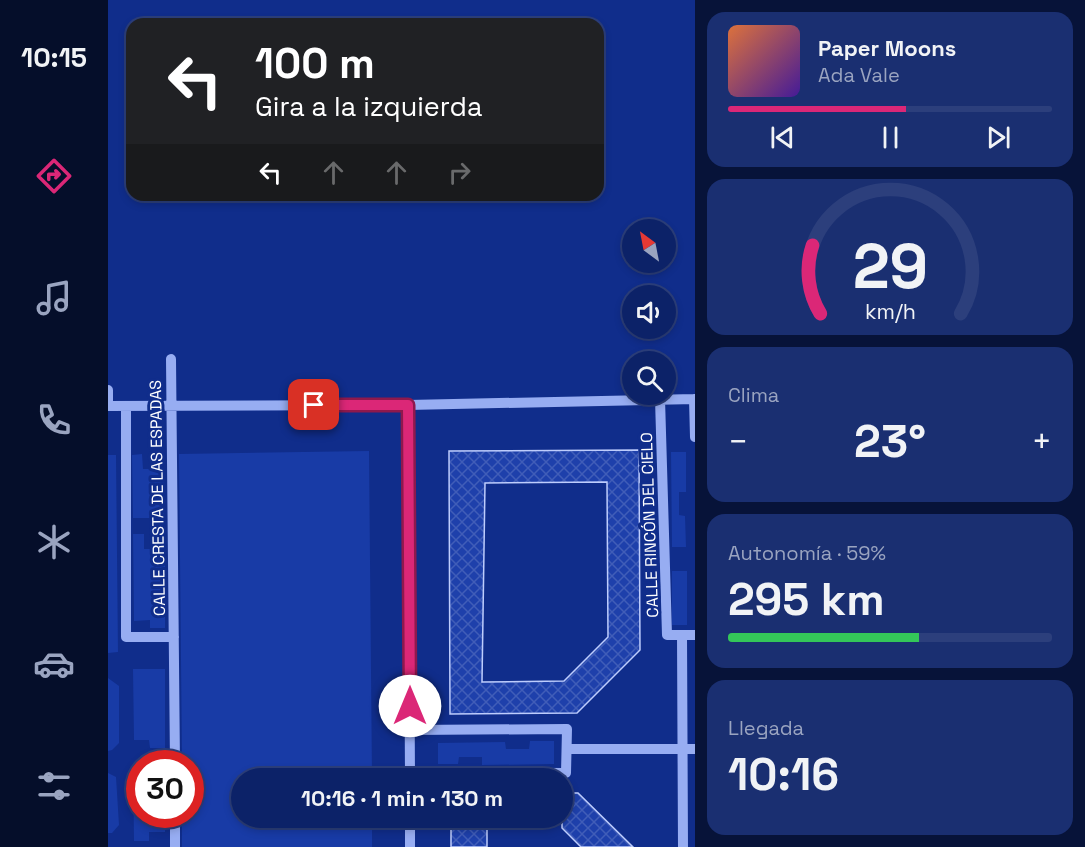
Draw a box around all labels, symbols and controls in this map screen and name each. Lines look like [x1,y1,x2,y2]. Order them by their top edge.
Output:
text: Paper Moons [818,34,956,62]
text: 100 m [255,37,375,90]
text: 10:15 [21,40,87,75]
icon: left [156,42,234,120]
text: Ada Vale [818,62,900,88]
text: Gira a la izquierda [255,89,482,124]
icon: previous [766,121,799,154]
icon: pause [874,121,907,154]
icon: next [982,121,1015,154]
icon: directions [33,155,75,197]
icon: left [254,156,287,189]
icon: ahead [317,156,350,189]
icon: ahead [380,156,413,189]
icon: right [443,156,476,189]
north arrow [622,219,676,273]
map controls [622,219,676,405]
text: 29 [852,227,928,306]
icon: music [33,277,75,319]
button: sound [622,285,676,339]
text: km/h [864,298,916,325]
button: search [622,351,676,405]
pin [288,379,339,430]
street label: CALLE CRESTA DE LAS ESPADAS [145,380,170,616]
text: Clima [728,382,779,408]
icon: arrive [297,388,330,421]
icon: phone [33,399,75,441]
text: 23° [854,413,926,470]
text: − [728,421,748,463]
text: + [1032,421,1052,463]
street label: CALLE RINCÓN DEL CIELO [636,432,663,618]
icon: climate [33,521,75,563]
text: Autonomía · 59% [728,540,886,566]
text: 295 km [728,571,885,628]
icon: car [33,643,75,685]
position arrow [378,674,442,738]
text: Llegada [728,715,804,741]
text: 10:16 [728,746,839,803]
speed limit sign: 30 [126,750,204,828]
icon: filters [33,765,75,807]
text: 10:16 · 1 min · 130 m [301,784,503,812]

